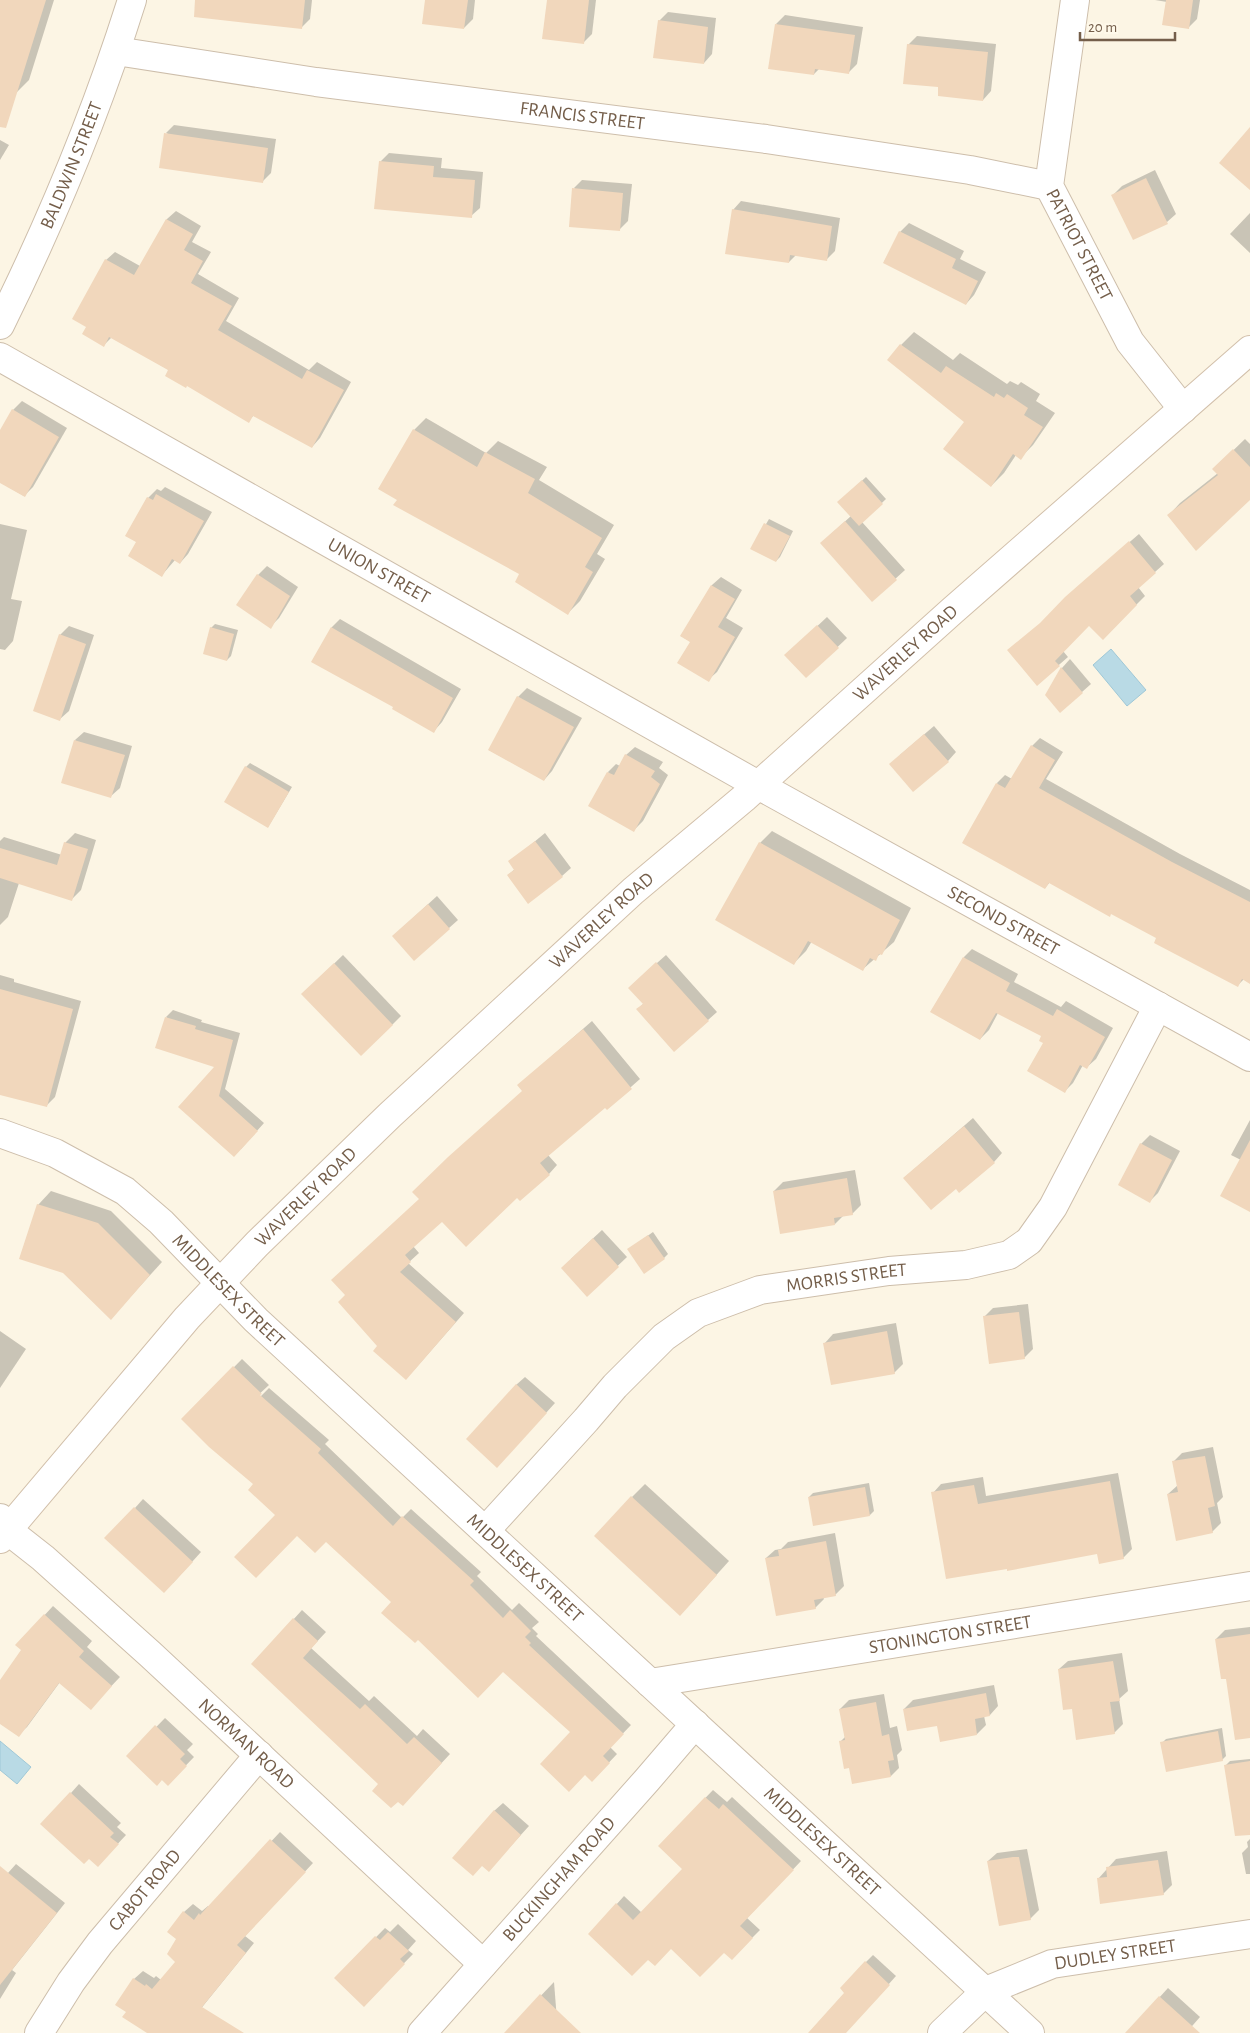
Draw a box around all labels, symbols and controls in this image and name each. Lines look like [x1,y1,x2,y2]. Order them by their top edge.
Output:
scale bar [1080,10,1175,42]
text: 20 m [1088,20,1117,35]
street label: FRANCIS STREET [519,98,646,133]
street label: BALDWIN STREET [37,99,106,232]
street label: PATRIOT STREET [1043,186,1116,304]
street label: UNION STREET [324,535,433,607]
street label: WAVERLEY ROAD [850,601,961,705]
street label: WAVERLEY ROAD [546,869,657,972]
street label: SECOND STREET [944,882,1063,959]
street label: WAVERLEY ROAD [251,1144,360,1250]
street label: MIDDLESEX STREET [169,1231,288,1351]
street label: MORRIS STREET [785,1260,907,1296]
street label: MIDDLESEX STREET [463,1510,587,1626]
street label: STONINGTON STREET [867,1612,1033,1657]
street label: NORMAN ROAD [195,1695,298,1793]
street label: MIDDLESEX STREET [760,1784,884,1900]
street label: BUCKINGHAM ROAD [499,1813,619,1945]
street label: CABOT ROAD [105,1846,184,1935]
street label: DUDLEY STREET [1053,1936,1177,1973]

